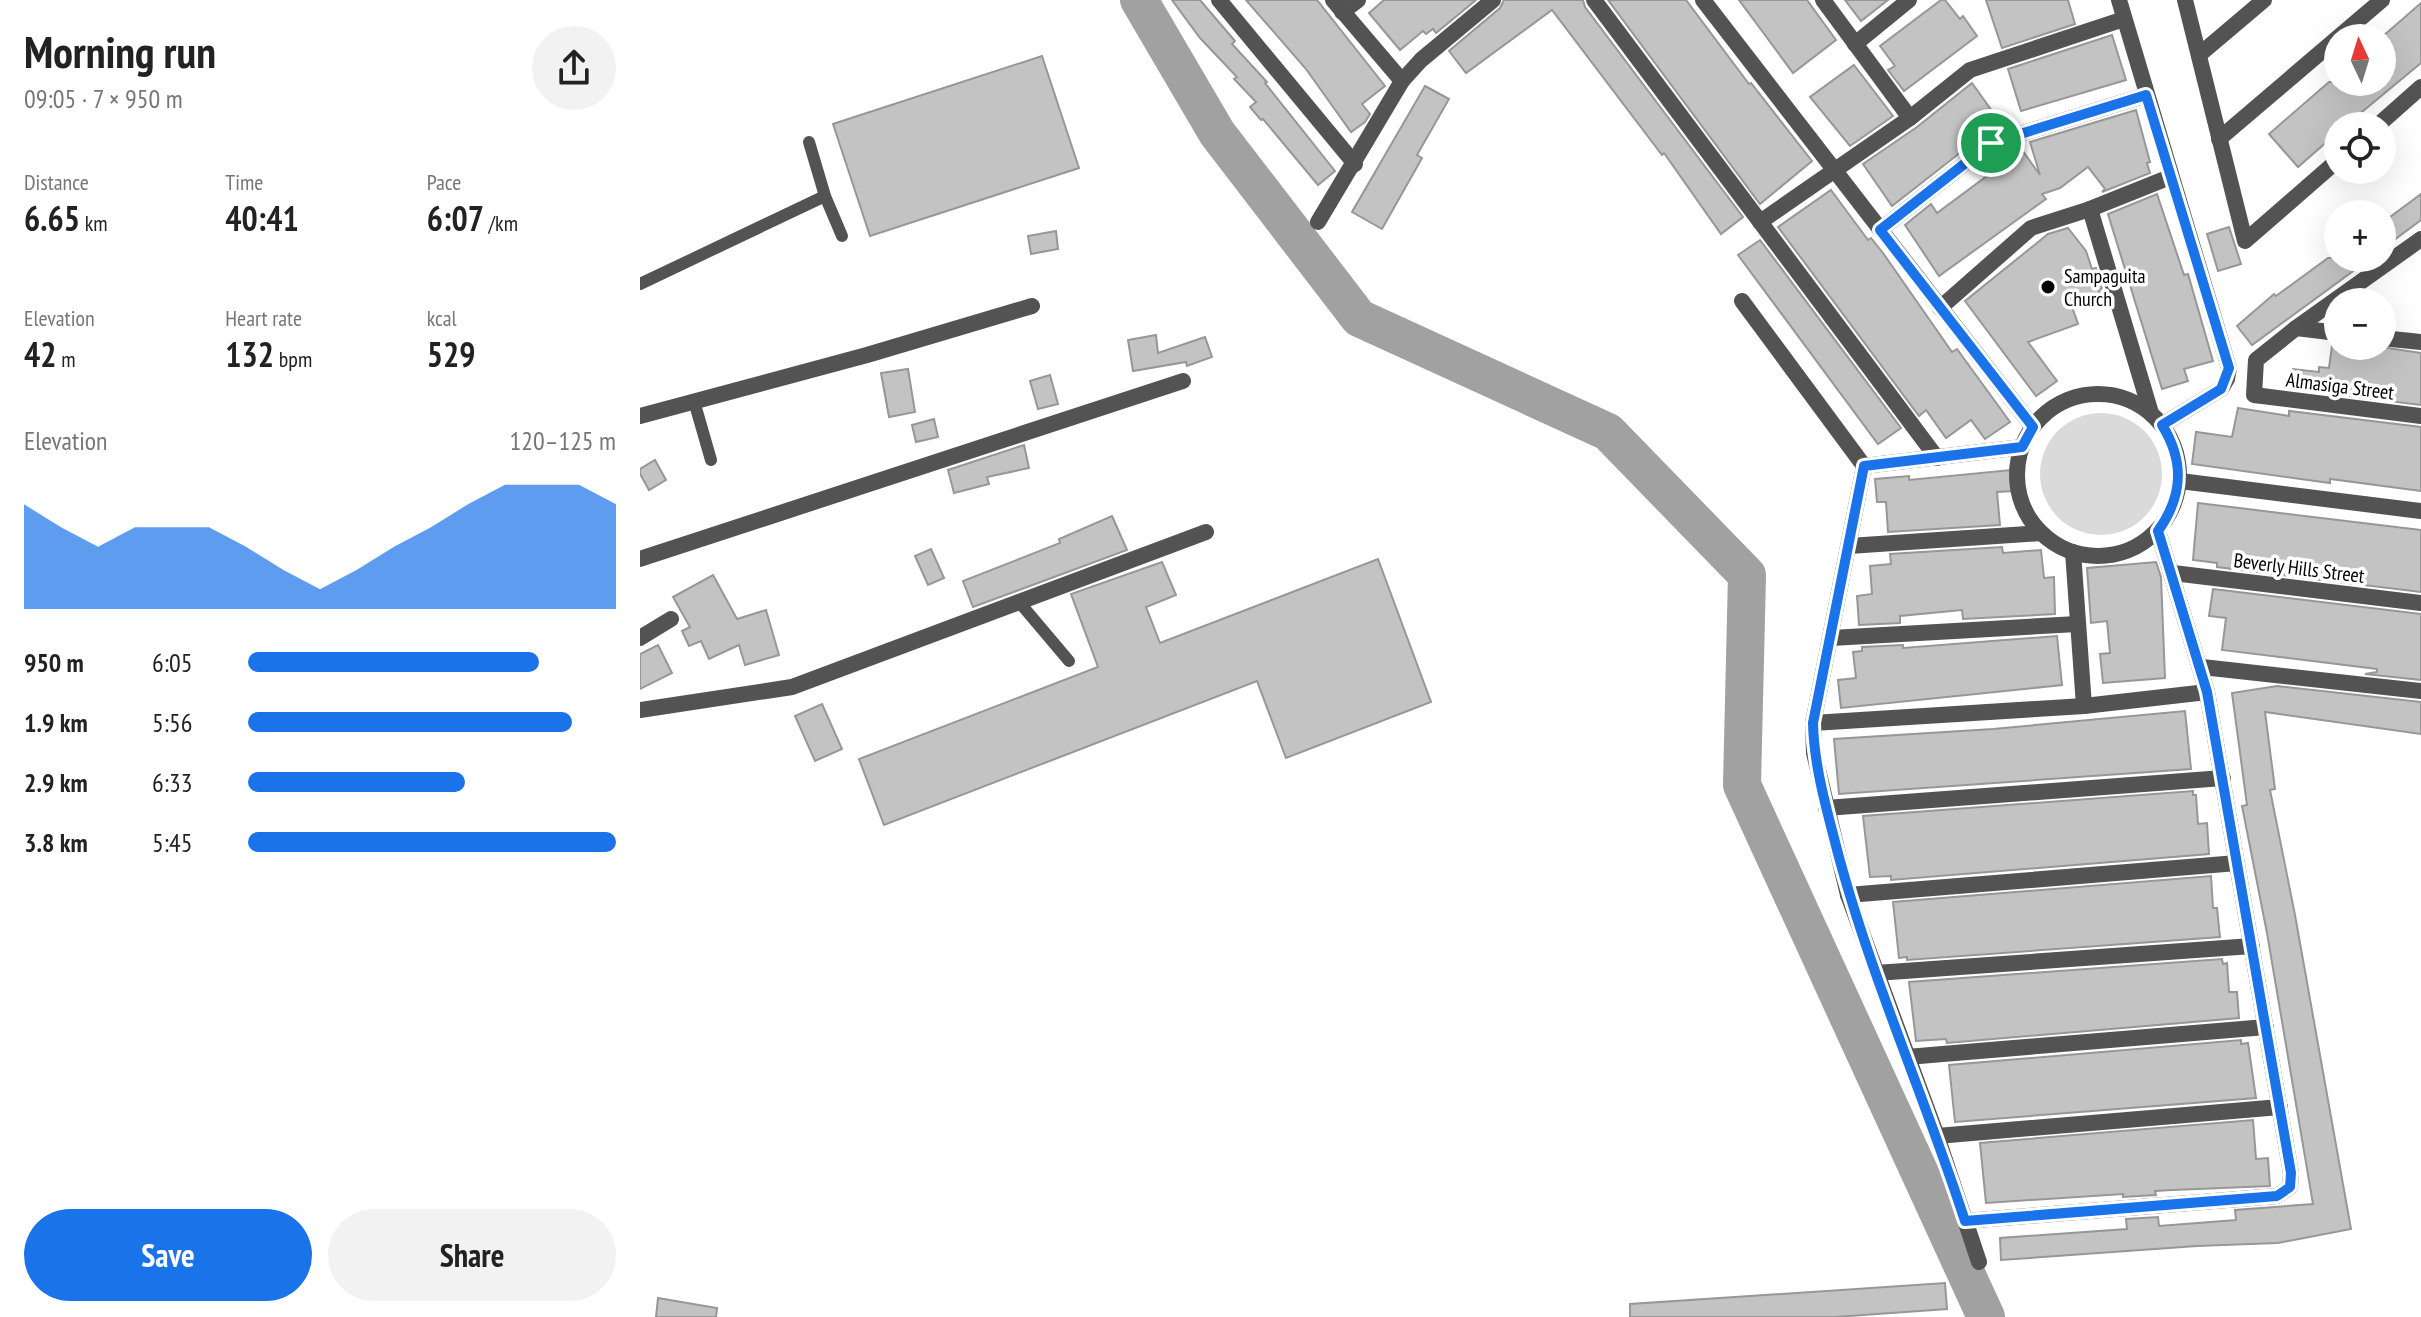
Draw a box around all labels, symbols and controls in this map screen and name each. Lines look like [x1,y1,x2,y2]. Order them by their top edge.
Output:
text: Morning run [24,23,216,80]
north arrow [2324,24,2396,96]
map controls [2324,24,2396,360]
button: share [532,26,616,110]
text: 09:05 · 7 × 950 m [24,82,183,115]
pin [1957,109,2025,177]
button: locate [2324,112,2396,184]
icon: arrive [1969,121,2013,165]
text: Distance [24,168,89,196]
text: Time [225,168,263,196]
text: Pace [427,168,461,196]
text: 6.65 [24,196,80,240]
text: 40:41 [225,196,299,240]
text: 6:07 [427,196,484,240]
button: + [2324,200,2396,272]
text: km [80,209,108,237]
text: /km [484,209,518,237]
place label: Sampaguita Church [2064,263,2145,312]
marker: Sampaguita Church [2039,278,2057,296]
button: − [2324,288,2396,360]
text: Elevation [24,304,95,332]
text: Heart rate [225,304,302,332]
text: kcal [427,304,457,332]
text: 42 [24,332,57,376]
text: 132 [225,332,274,376]
text: 529 [427,332,475,376]
text: m [57,345,76,373]
text: bpm [274,345,312,373]
street label: Almasiga Street [2285,366,2396,406]
text: Elevation [24,424,107,457]
text: 120–125 m [510,424,616,457]
street label: Beverly Hills Street [2232,547,2366,589]
text: 950 m [24,646,84,679]
text: 6:05 [152,646,192,679]
text: 1.9 km [24,706,88,739]
text: 5:56 [152,706,192,739]
text: 2.9 km [24,766,88,799]
text: 6:33 [152,766,192,799]
text: 3.8 km [24,826,88,859]
text: 5:45 [152,826,192,859]
button: Save [24,1209,312,1301]
button: Share [328,1209,616,1301]

